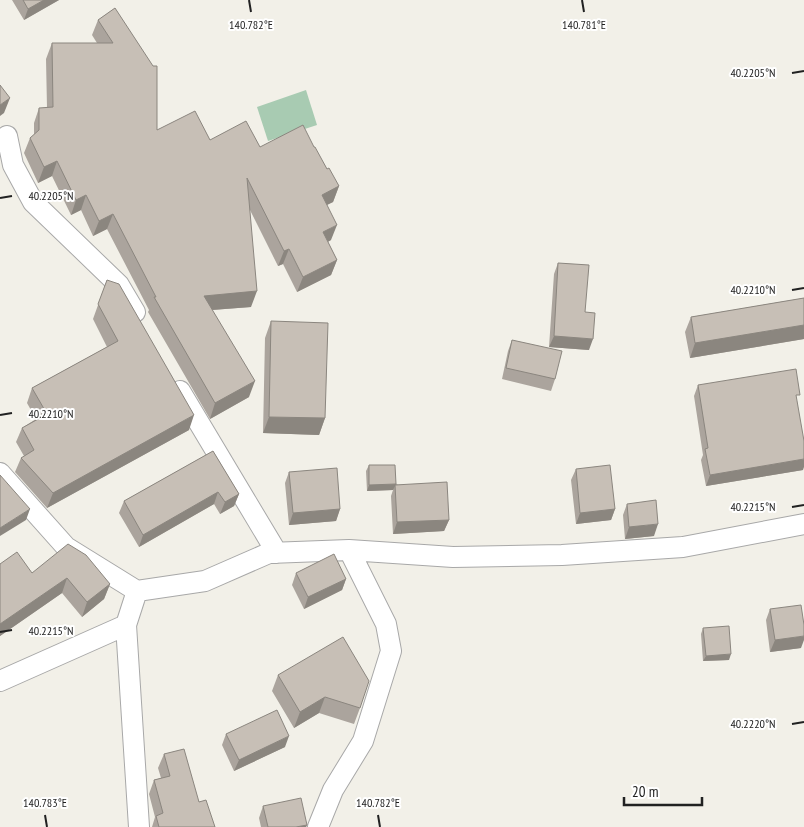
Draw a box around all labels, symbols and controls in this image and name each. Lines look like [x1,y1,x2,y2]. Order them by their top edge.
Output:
text: 140.782°E [229,17,273,32]
text: 140.781°E [562,17,606,32]
text: 40.2205°N [730,65,776,80]
text: 40.2205°N [28,188,74,203]
text: 40.2210°N [730,282,776,297]
text: 40.2210°N [28,406,74,421]
text: 40.2215°N [730,499,776,514]
text: 40.2215°N [28,623,74,638]
text: 40.2220°N [730,716,776,731]
scale bar [624,774,702,806]
text: 20 m [632,782,658,801]
text: 140.783°E [23,795,67,810]
text: 140.782°E [356,795,400,810]

